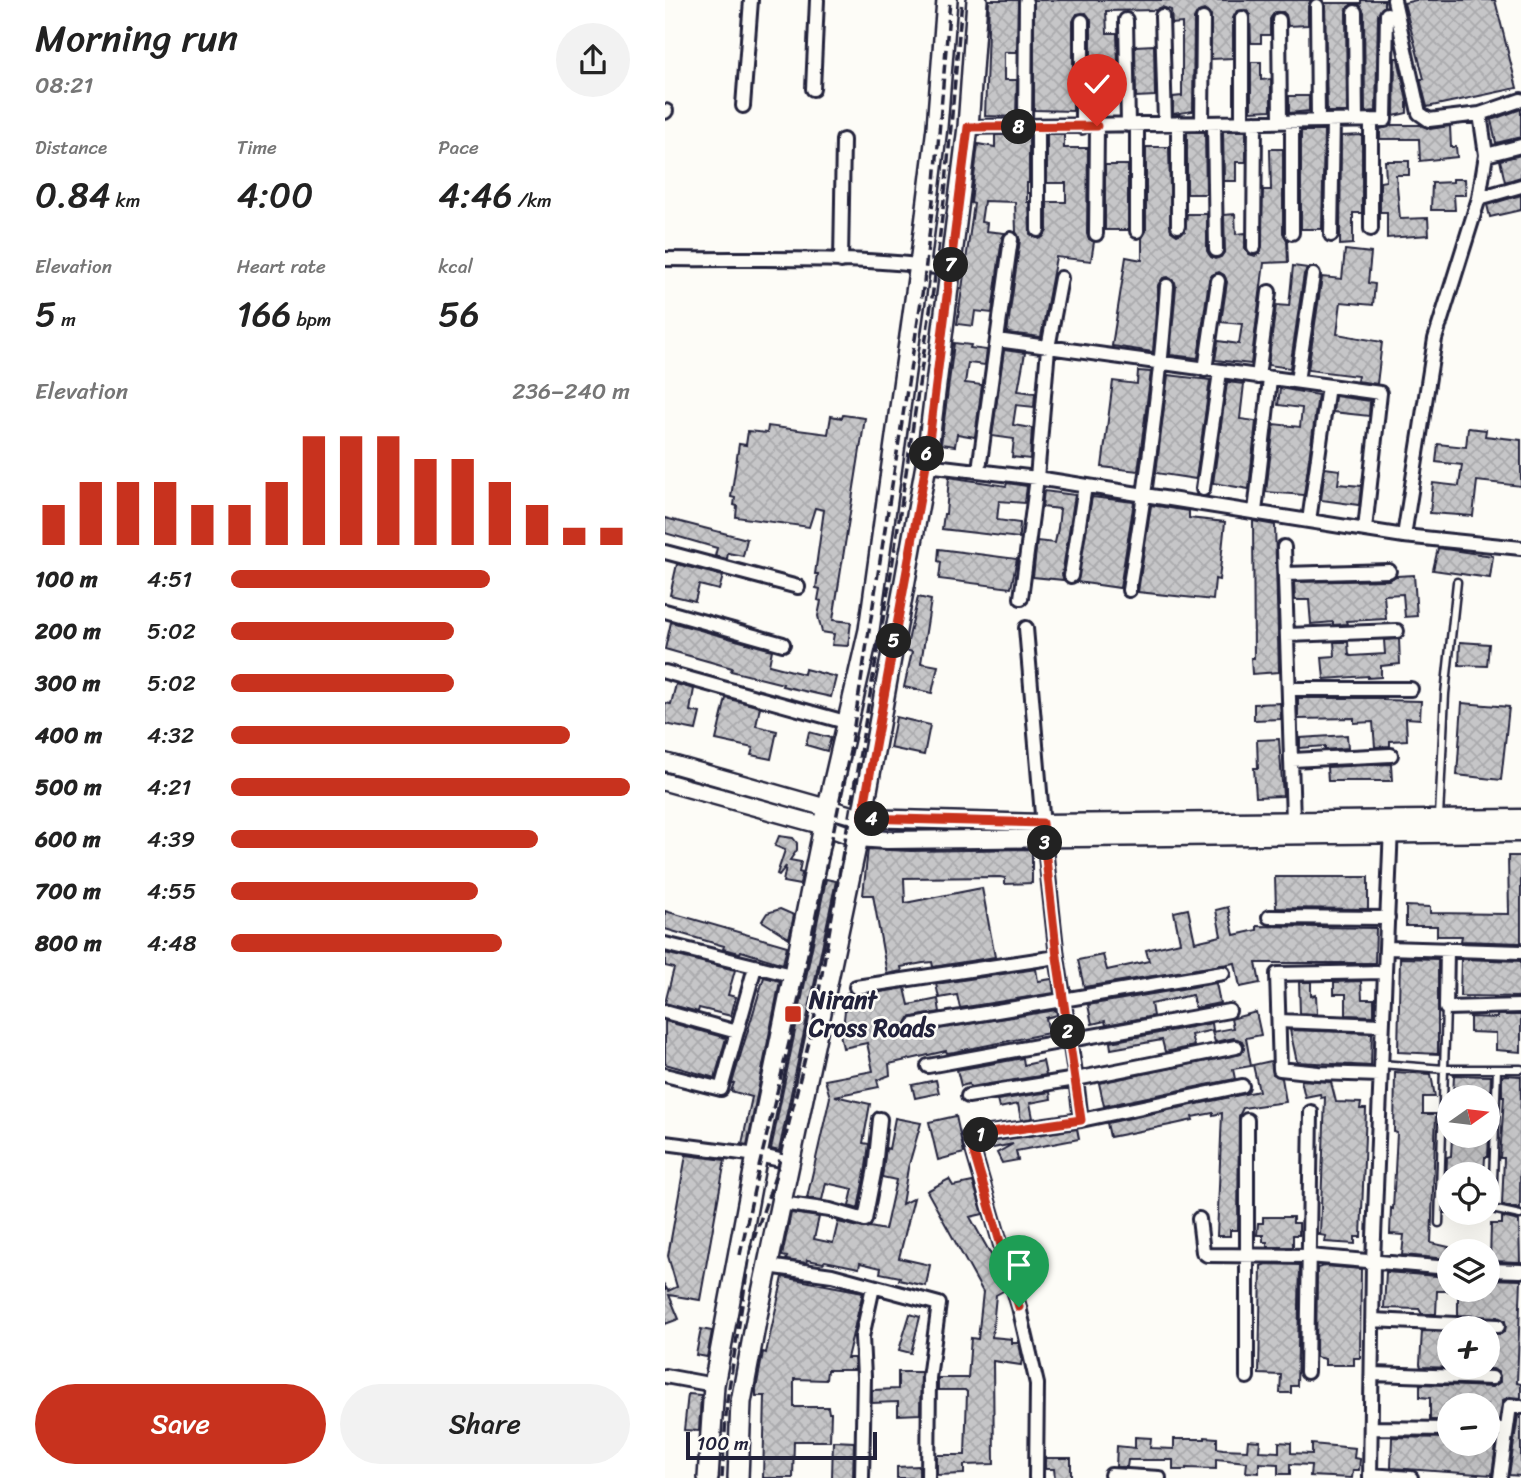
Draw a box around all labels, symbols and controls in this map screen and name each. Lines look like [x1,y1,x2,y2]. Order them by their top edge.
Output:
text: Morning run [35,5,238,72]
button: share [556,23,630,97]
pin [1067,54,1127,126]
text: 08:21 [35,65,94,106]
icon: check [1078,65,1116,103]
pin: 8 [1001,110,1037,144]
text: 8 [1013,110,1024,143]
text: Distance [35,131,107,164]
text: Time [237,131,277,164]
text: Pace [438,131,479,164]
text: 0.84 [35,164,111,226]
text: 4:00 [237,164,313,226]
text: 4:46 [438,164,513,226]
text: km [111,184,140,217]
text: /km [513,184,552,217]
pin: 7 [933,247,969,282]
text: 7 [945,248,956,281]
text: Elevation [35,250,112,283]
text: Heart rate [237,250,326,283]
text: kcal [438,250,473,283]
text: 5 [35,283,56,345]
text: 166 [237,283,291,345]
text: 56 [438,283,480,345]
text: m [56,303,76,336]
text: bpm [291,303,331,336]
text: Elevation [35,371,128,412]
text: 236–240 m [512,371,630,412]
pin: 6 [909,436,945,472]
text: 6 [921,437,932,470]
text: 100 m [35,559,98,600]
text: 4:51 [147,559,192,600]
text: 200 m [35,611,101,652]
text: 5:02 [147,611,196,652]
pin: 5 [877,624,911,658]
text: 5 [888,624,899,657]
text: 300 m [35,663,100,704]
text: 5:02 [147,663,196,704]
text: 400 m [35,715,102,756]
text: 4:32 [147,715,194,756]
text: 500 m [35,767,102,808]
text: 4:21 [147,767,191,808]
pin: 4 [855,802,889,836]
text: 4 [866,802,877,835]
text: 600 m [35,819,101,860]
text: 4:39 [147,819,195,860]
pin: 3 [1027,826,1063,860]
text: 3 [1039,826,1050,859]
text: 700 m [35,871,101,912]
text: 4:55 [147,871,196,912]
text: 800 m [35,923,102,964]
text: 4:48 [147,923,197,964]
place label: Nirant Cross Roads [808,979,937,1049]
marker: Nirant Cross Roads [783,1004,803,1024]
pin: 2 [1051,1014,1085,1050]
text: 2 [1062,1015,1073,1048]
north arrow [1437,1085,1500,1148]
map controls [1437,1085,1500,1456]
pin: 1 [963,1118,999,1152]
text: 1 [976,1118,985,1151]
button: locate [1437,1162,1500,1225]
pin [989,1235,1049,1307]
button: layers [1437,1239,1500,1302]
icon: arrive [1000,1246,1038,1284]
button: + [1437,1316,1500,1379]
button: Save [35,1384,326,1464]
button: Share [340,1384,630,1464]
button: − [1437,1393,1500,1456]
text: 100 m [697,1427,749,1460]
scale bar [686,1429,877,1461]

